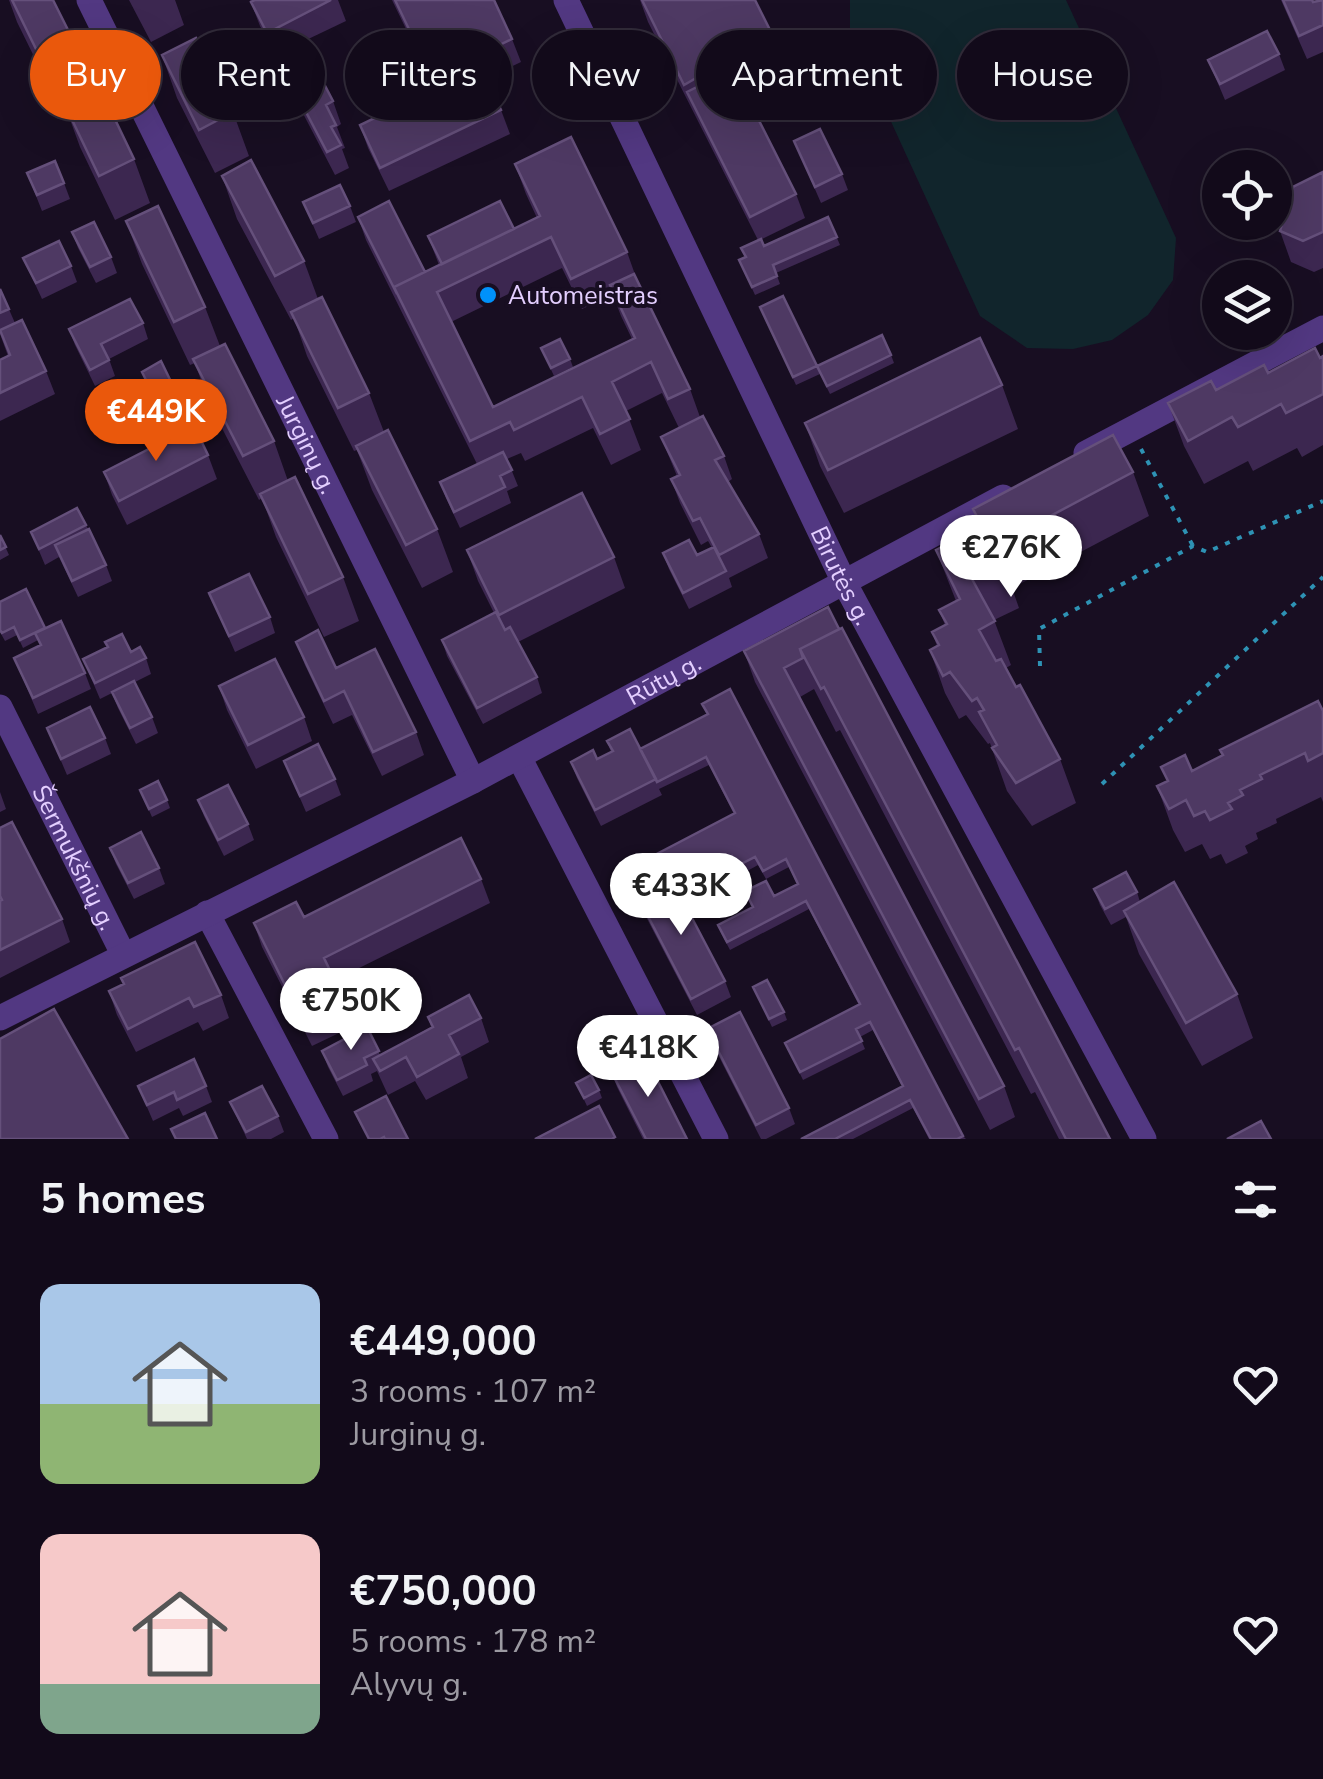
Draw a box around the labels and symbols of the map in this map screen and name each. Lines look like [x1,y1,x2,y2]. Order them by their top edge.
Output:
place label: Automeistras [508,279,658,313]
marker: Automeistras [477,284,499,306]
pin: €449K [86,379,226,464]
street label: Jurginų g. [267,388,345,500]
pin: €276K [941,515,1081,600]
street label: Birutės g. [802,521,880,631]
street label: Rūtų g. [620,646,707,714]
street label: Šermukšnių g. [24,779,124,936]
pin: €433K [611,853,751,938]
pin: €750K [281,968,421,1053]
pin: €418K [578,1015,718,1100]

